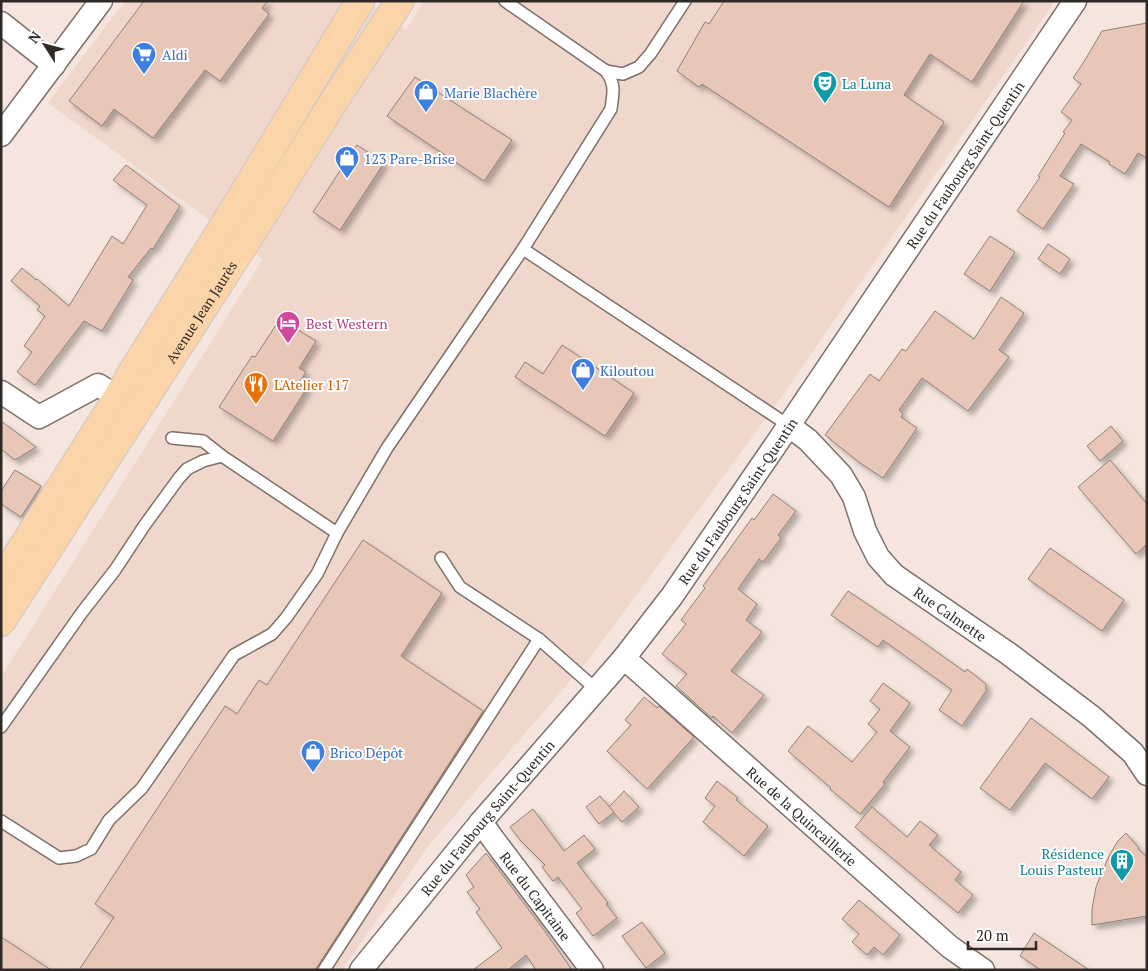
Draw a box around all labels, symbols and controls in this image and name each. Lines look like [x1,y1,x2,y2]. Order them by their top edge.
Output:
north arrow [20,20,70,70]
text: N [23,27,45,47]
supermarket icon: Aldi [131,41,157,75]
place label: Aldi [162,45,188,64]
theatre icon: La Luna [812,70,838,104]
place label: La Luna [842,74,891,93]
street label: Rue du Faubourg Saint-Quentin [901,76,1028,252]
shop icon: Marie Blachère [413,79,439,113]
place label: Marie Blachère [444,83,537,102]
shop icon: 123 Pare-Brise [334,145,360,179]
place label: 123 Pare-Brise [364,149,455,168]
street label: Avenue Jean Jaurès [161,257,241,367]
hotel icon: Best Western [275,310,301,344]
place label: Best Western [306,314,388,333]
shop icon: Kiloutou [570,357,596,391]
place label: Kiloutou [600,361,654,380]
restaurant icon: L'Atelier 117 [243,371,269,405]
place label: L'Atelier 117 [274,375,349,394]
street label: Rue du Faubourg Saint-Quentin [673,413,801,588]
street label: Rue Calmette [910,582,991,645]
street label: Rue du Faubourg Saint-Quentin [416,735,559,899]
shop icon: Brico Dépôt [300,739,326,773]
place label: Brico Dépôt [330,743,404,762]
street label: Rue de la Quincaillerie [743,762,861,870]
place label: Résidence Louis Pasteur [1020,844,1105,879]
street label: Rue du Capitaine [496,847,576,944]
building icon: Résidence Louis Pasteur [1109,848,1135,882]
scale bar [968,918,1036,950]
text: 20 m [976,925,1009,945]

